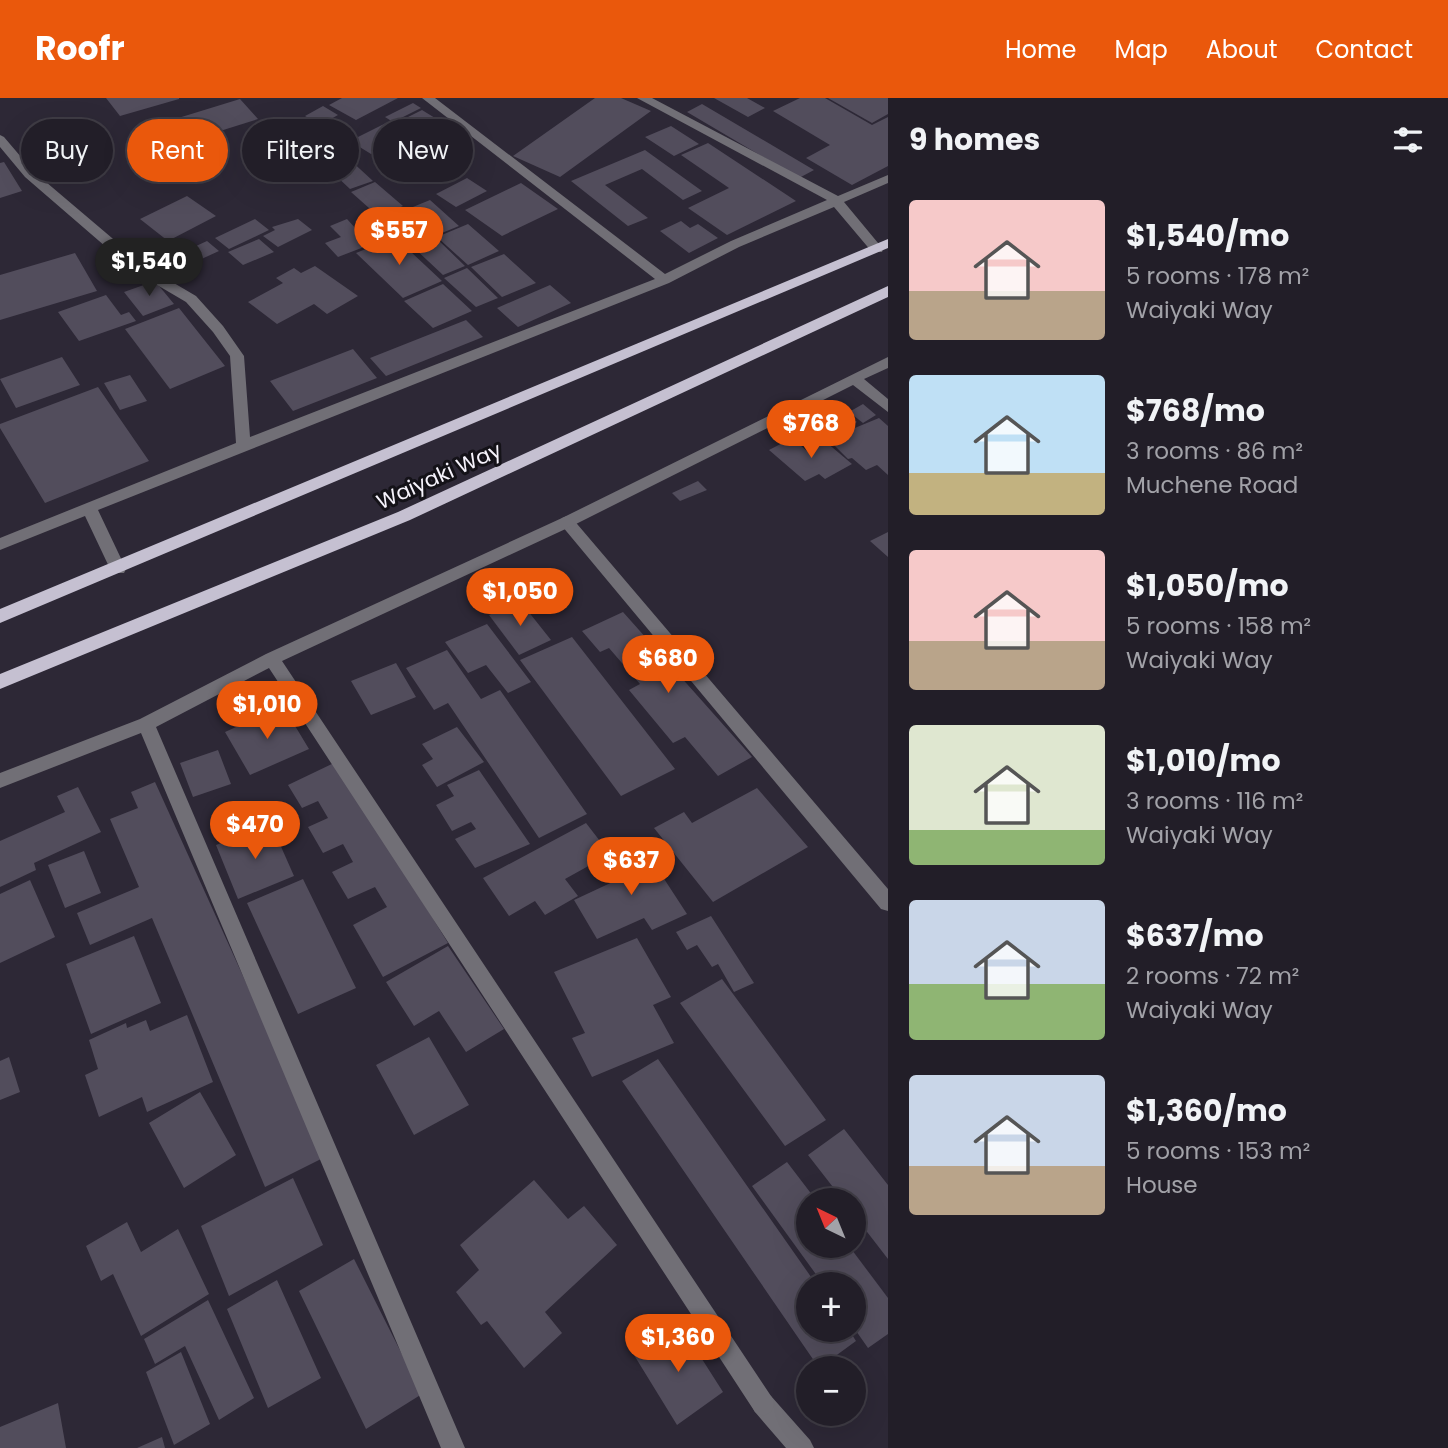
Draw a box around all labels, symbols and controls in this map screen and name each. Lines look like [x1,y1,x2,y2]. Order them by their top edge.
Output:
text: Roofr [35,25,125,72]
text: Home [1005,33,1077,66]
text: Map [1115,33,1168,66]
text: About [1206,33,1277,66]
text: Contact [1315,33,1413,66]
text: 9 homes [909,118,1040,161]
chip: Buy [21,119,113,182]
chip: Rent [127,119,228,182]
chip: Filters [242,119,359,182]
chip: New [373,119,473,182]
icon: filters [1389,121,1427,159]
pin: $557 [358,208,440,267]
text: $557 [370,214,428,246]
text: $1,540/mo [1126,214,1289,257]
icon: home [965,228,1049,312]
pin: $1,540 [92,238,206,298]
text: $1,540 [111,245,187,277]
text: 5 rooms · 178 m² [1126,260,1309,292]
text: Waiyaki Way [1126,294,1273,326]
text: $768/mo [1126,389,1265,432]
pin: $768 [770,400,852,460]
icon: home [965,403,1049,487]
text: $768 [783,407,840,439]
street label: Waiyaki Way [372,435,506,516]
text: 3 rooms · 86 m² [1126,435,1303,467]
text: Muchene Road [1126,469,1298,501]
text: $1,050/mo [1126,564,1289,607]
pin: $1,050 [463,568,577,628]
text: $1,050 [482,575,558,607]
icon: home [965,578,1049,662]
text: 5 rooms · 158 m² [1126,610,1311,642]
pin: $680 [627,636,709,695]
text: $680 [638,642,698,674]
text: Waiyaki Way [1126,644,1273,676]
pin: $1,010 [210,682,324,741]
text: $1,010 [232,688,302,720]
text: $1,010/mo [1126,739,1281,782]
icon: home [965,753,1049,837]
text: 3 rooms · 116 m² [1126,785,1303,817]
pin: $470 [214,802,296,861]
text: $470 [226,808,284,840]
text: Waiyaki Way [1126,819,1273,851]
pin: $637 [590,838,672,897]
text: $637 [603,844,659,876]
text: $637/mo [1126,914,1264,957]
icon: home [965,928,1049,1012]
text: 2 rooms · 72 m² [1126,960,1299,992]
text: Waiyaki Way [1126,994,1273,1026]
text: $1,360/mo [1126,1089,1287,1132]
icon: home [965,1103,1049,1187]
text: 5 rooms · 153 m² [1126,1135,1310,1167]
text: House [1126,1169,1198,1201]
north arrow [796,1188,866,1258]
map controls [796,1188,866,1426]
button: + [796,1272,866,1342]
pin: $1,360 [621,1314,735,1374]
text: $1,360 [641,1321,715,1353]
button: − [796,1356,866,1426]

